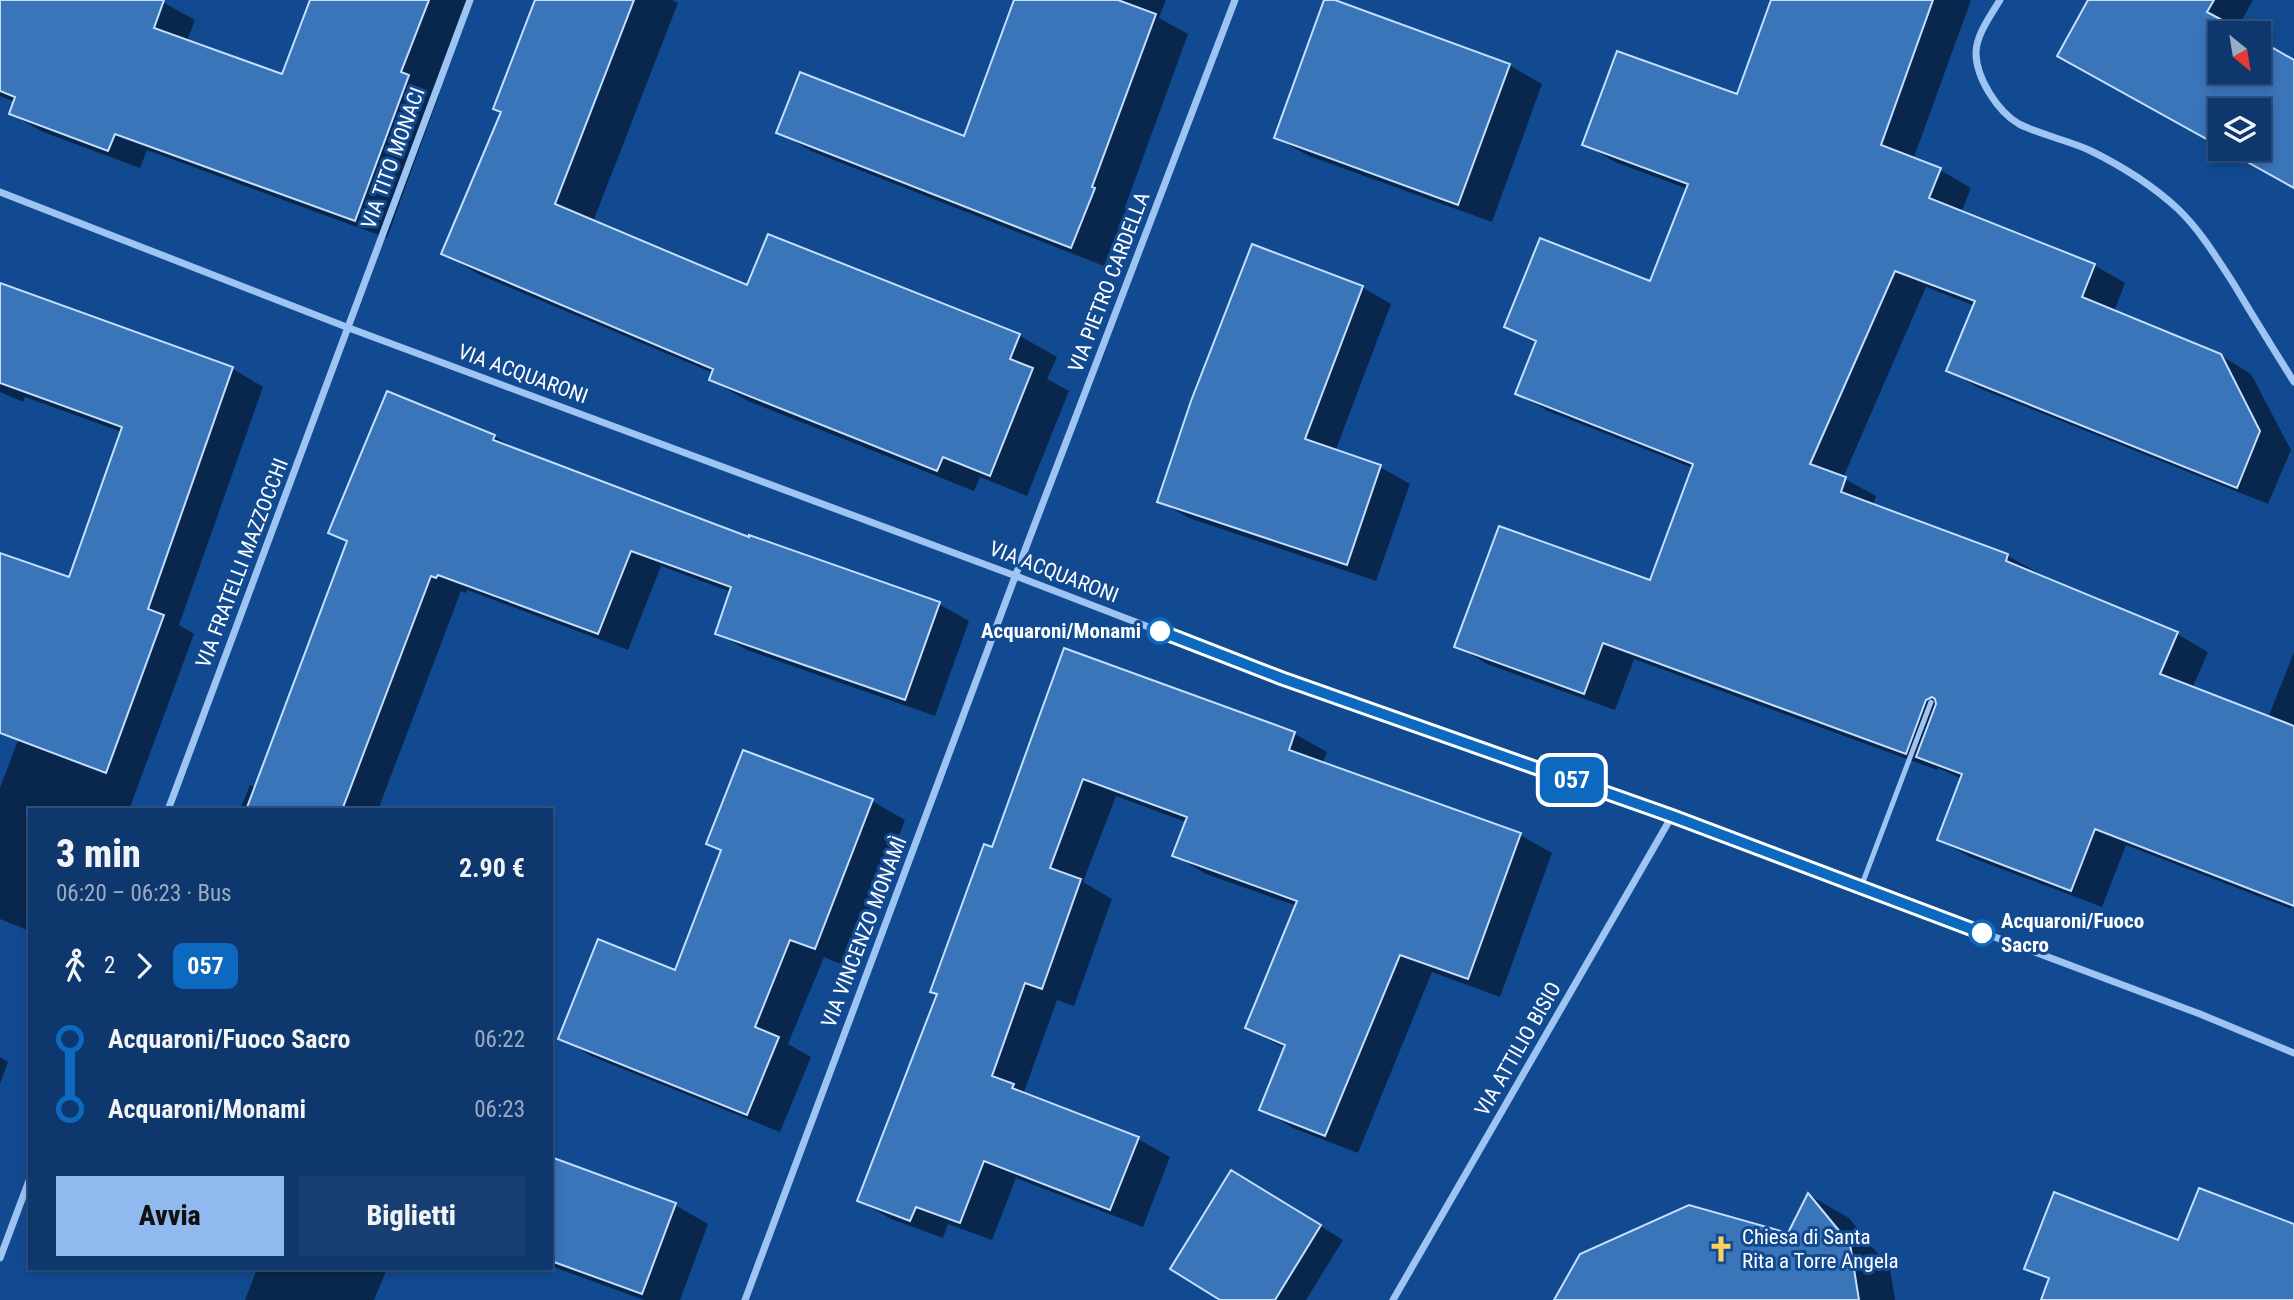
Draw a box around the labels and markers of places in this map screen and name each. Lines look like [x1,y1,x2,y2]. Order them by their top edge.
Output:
marker: Acquaroni/Monami [1147,618,1173,644]
place label: Acquaroni/Monami [981,619,1141,643]
place label: Acquaroni/Fuoco Sacro [2001,909,2144,957]
marker: Acquaroni/Fuoco Sacro [1969,920,1995,946]
place label: Chiesa di Santa Rita a Torre Angela [1742,1225,1899,1273]
church icon: Chiesa di Santa Rita a Torre Angela [1706,1234,1736,1264]

